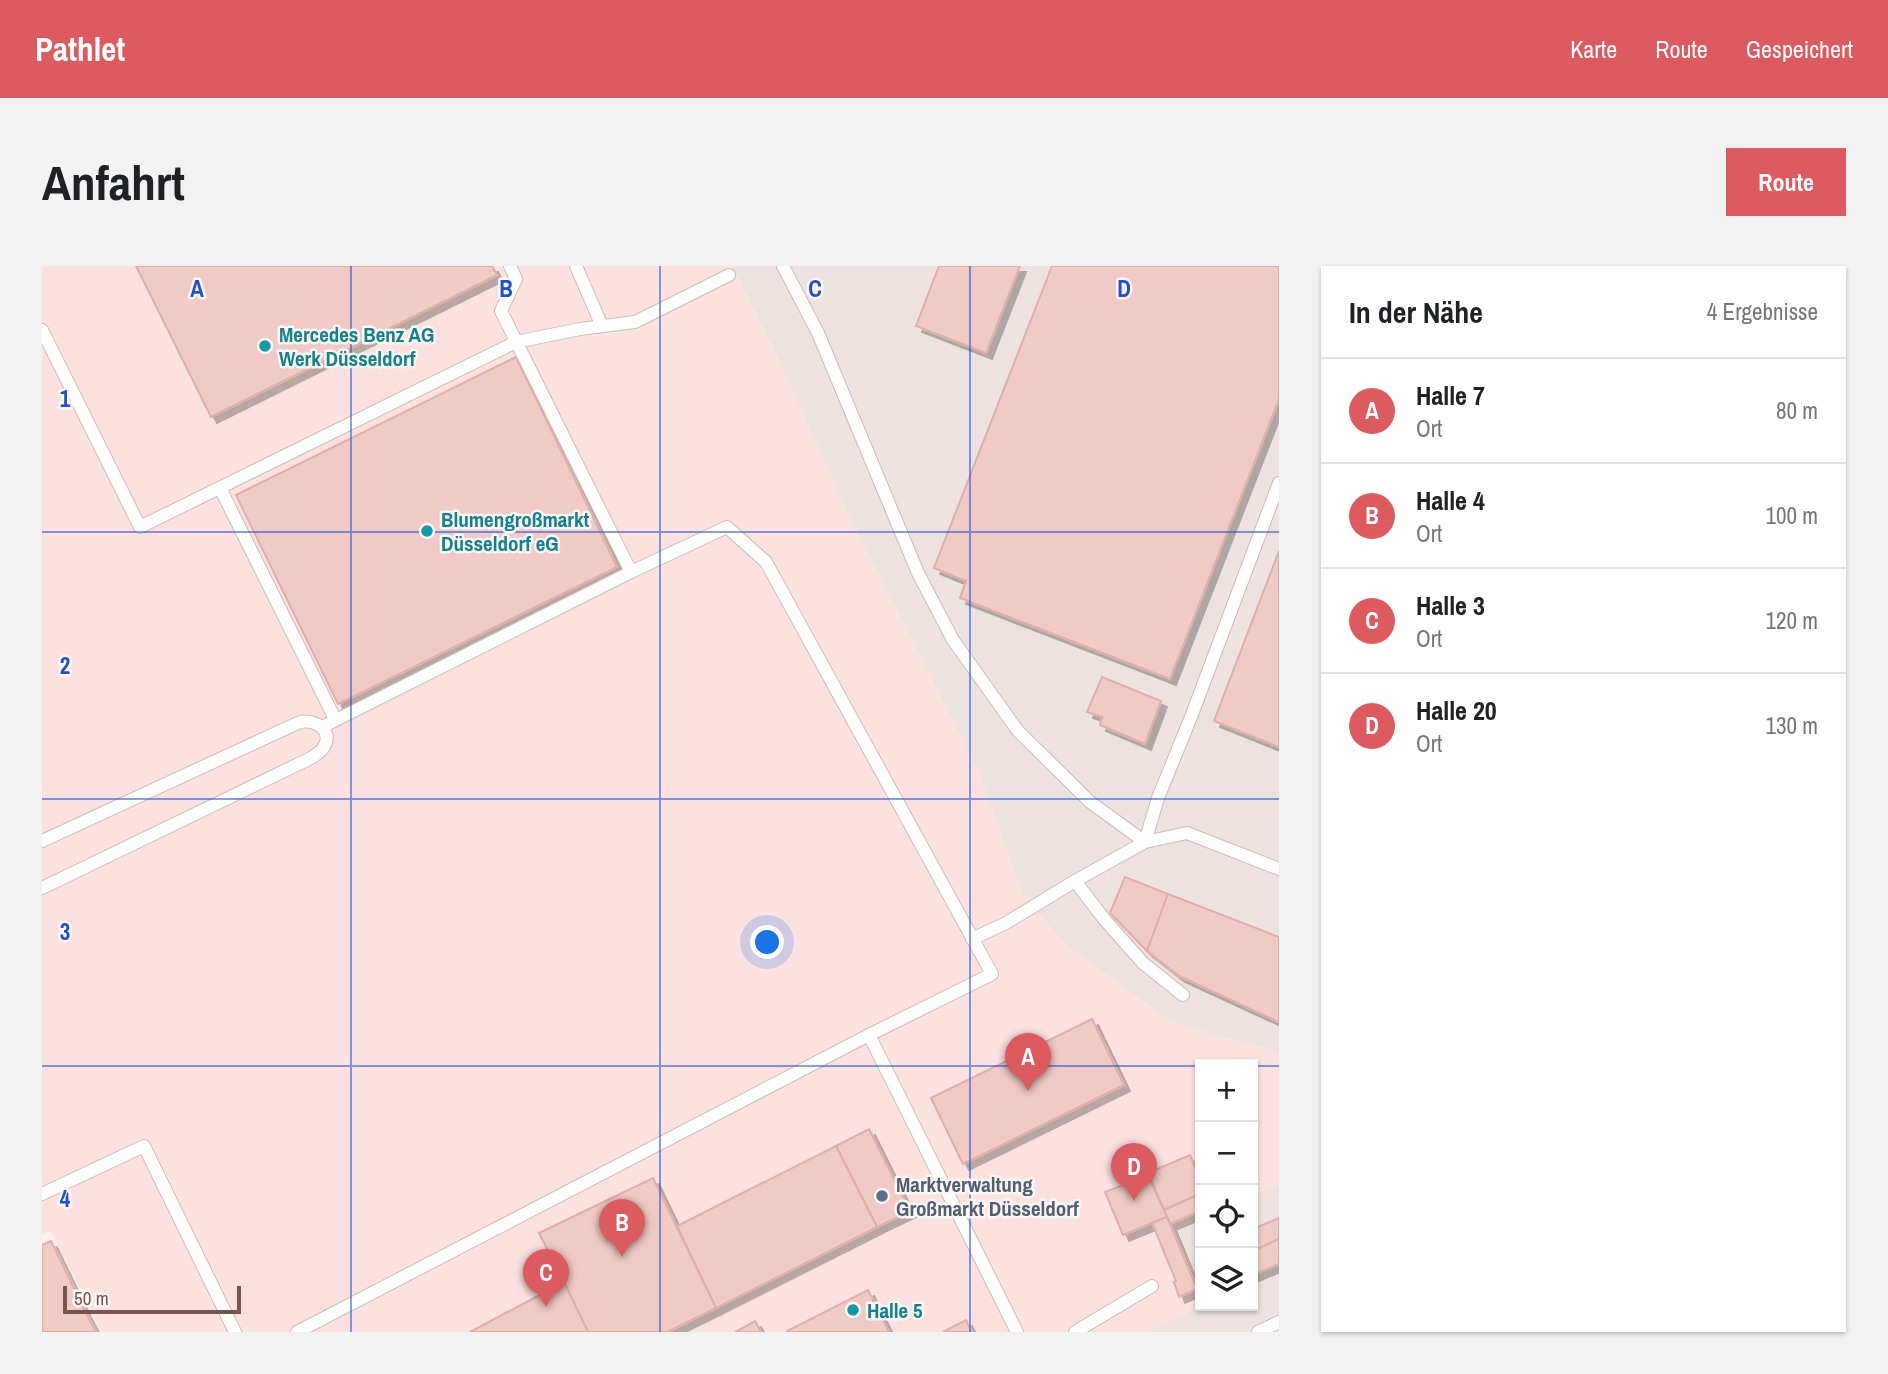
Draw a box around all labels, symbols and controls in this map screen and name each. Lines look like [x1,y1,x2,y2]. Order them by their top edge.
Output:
text: Pathlet [35,27,125,71]
text: Karte [1570,33,1617,65]
text: Route [1655,33,1708,65]
text: Gespeichert [1746,33,1853,65]
button: Route [1726,148,1846,216]
text: Anfahrt [42,149,185,215]
text: A [190,273,204,304]
text: B [499,273,513,304]
text: C [808,273,822,304]
text: D [1117,273,1131,304]
text: In der Nähe [1349,292,1483,332]
text: 4 Ergebnisse [1707,296,1818,327]
place label: Mercedes Benz AG Werk Düsseldorf [279,320,434,373]
marker: Mercedes Benz AG Werk Düsseldorf [257,338,273,354]
text: Halle 7 [1416,378,1485,413]
text: 1 [60,383,71,414]
text: A [1365,395,1379,426]
text: 80 m [1776,395,1818,426]
text: Ort [1416,413,1442,444]
text: Halle 4 [1416,483,1485,518]
text: B [1365,500,1379,531]
text: 100 m [1766,500,1818,531]
place label: Blumengroßmarkt Düsseldorf eG [441,505,590,558]
text: Ort [1416,518,1442,549]
marker: Blumengroßmarkt Düsseldorf eG [419,523,435,539]
text: Halle 3 [1416,588,1485,623]
text: C [1365,605,1379,636]
text: 120 m [1766,605,1818,636]
text: Ort [1416,623,1442,654]
text: 2 [60,650,70,681]
text: Halle 20 [1416,693,1497,728]
text: D [1365,710,1379,741]
text: 130 m [1766,710,1818,741]
text: Ort [1416,728,1442,759]
text: 3 [60,916,70,947]
your location [750,925,784,959]
pin: A [1005,1033,1051,1091]
map controls [1195,1059,1258,1311]
button: + [1195,1059,1258,1122]
button: − [1195,1122,1258,1185]
pin: D [1111,1143,1157,1201]
place label: Marktverwaltung Großmarkt Düsseldorf [896,1170,1079,1223]
text: 4 [60,1183,71,1214]
button: locate [1195,1185,1258,1248]
marker: Marktverwaltung Großmarkt Düsseldorf [874,1188,890,1204]
pin: B [599,1199,645,1257]
button: layers [1195,1248,1258,1311]
pin: C [523,1249,569,1307]
scale bar [63,1283,242,1315]
text: 50 m [74,1285,109,1311]
place label: Halle 5 [867,1296,923,1325]
marker: Halle 5 [845,1302,861,1318]

